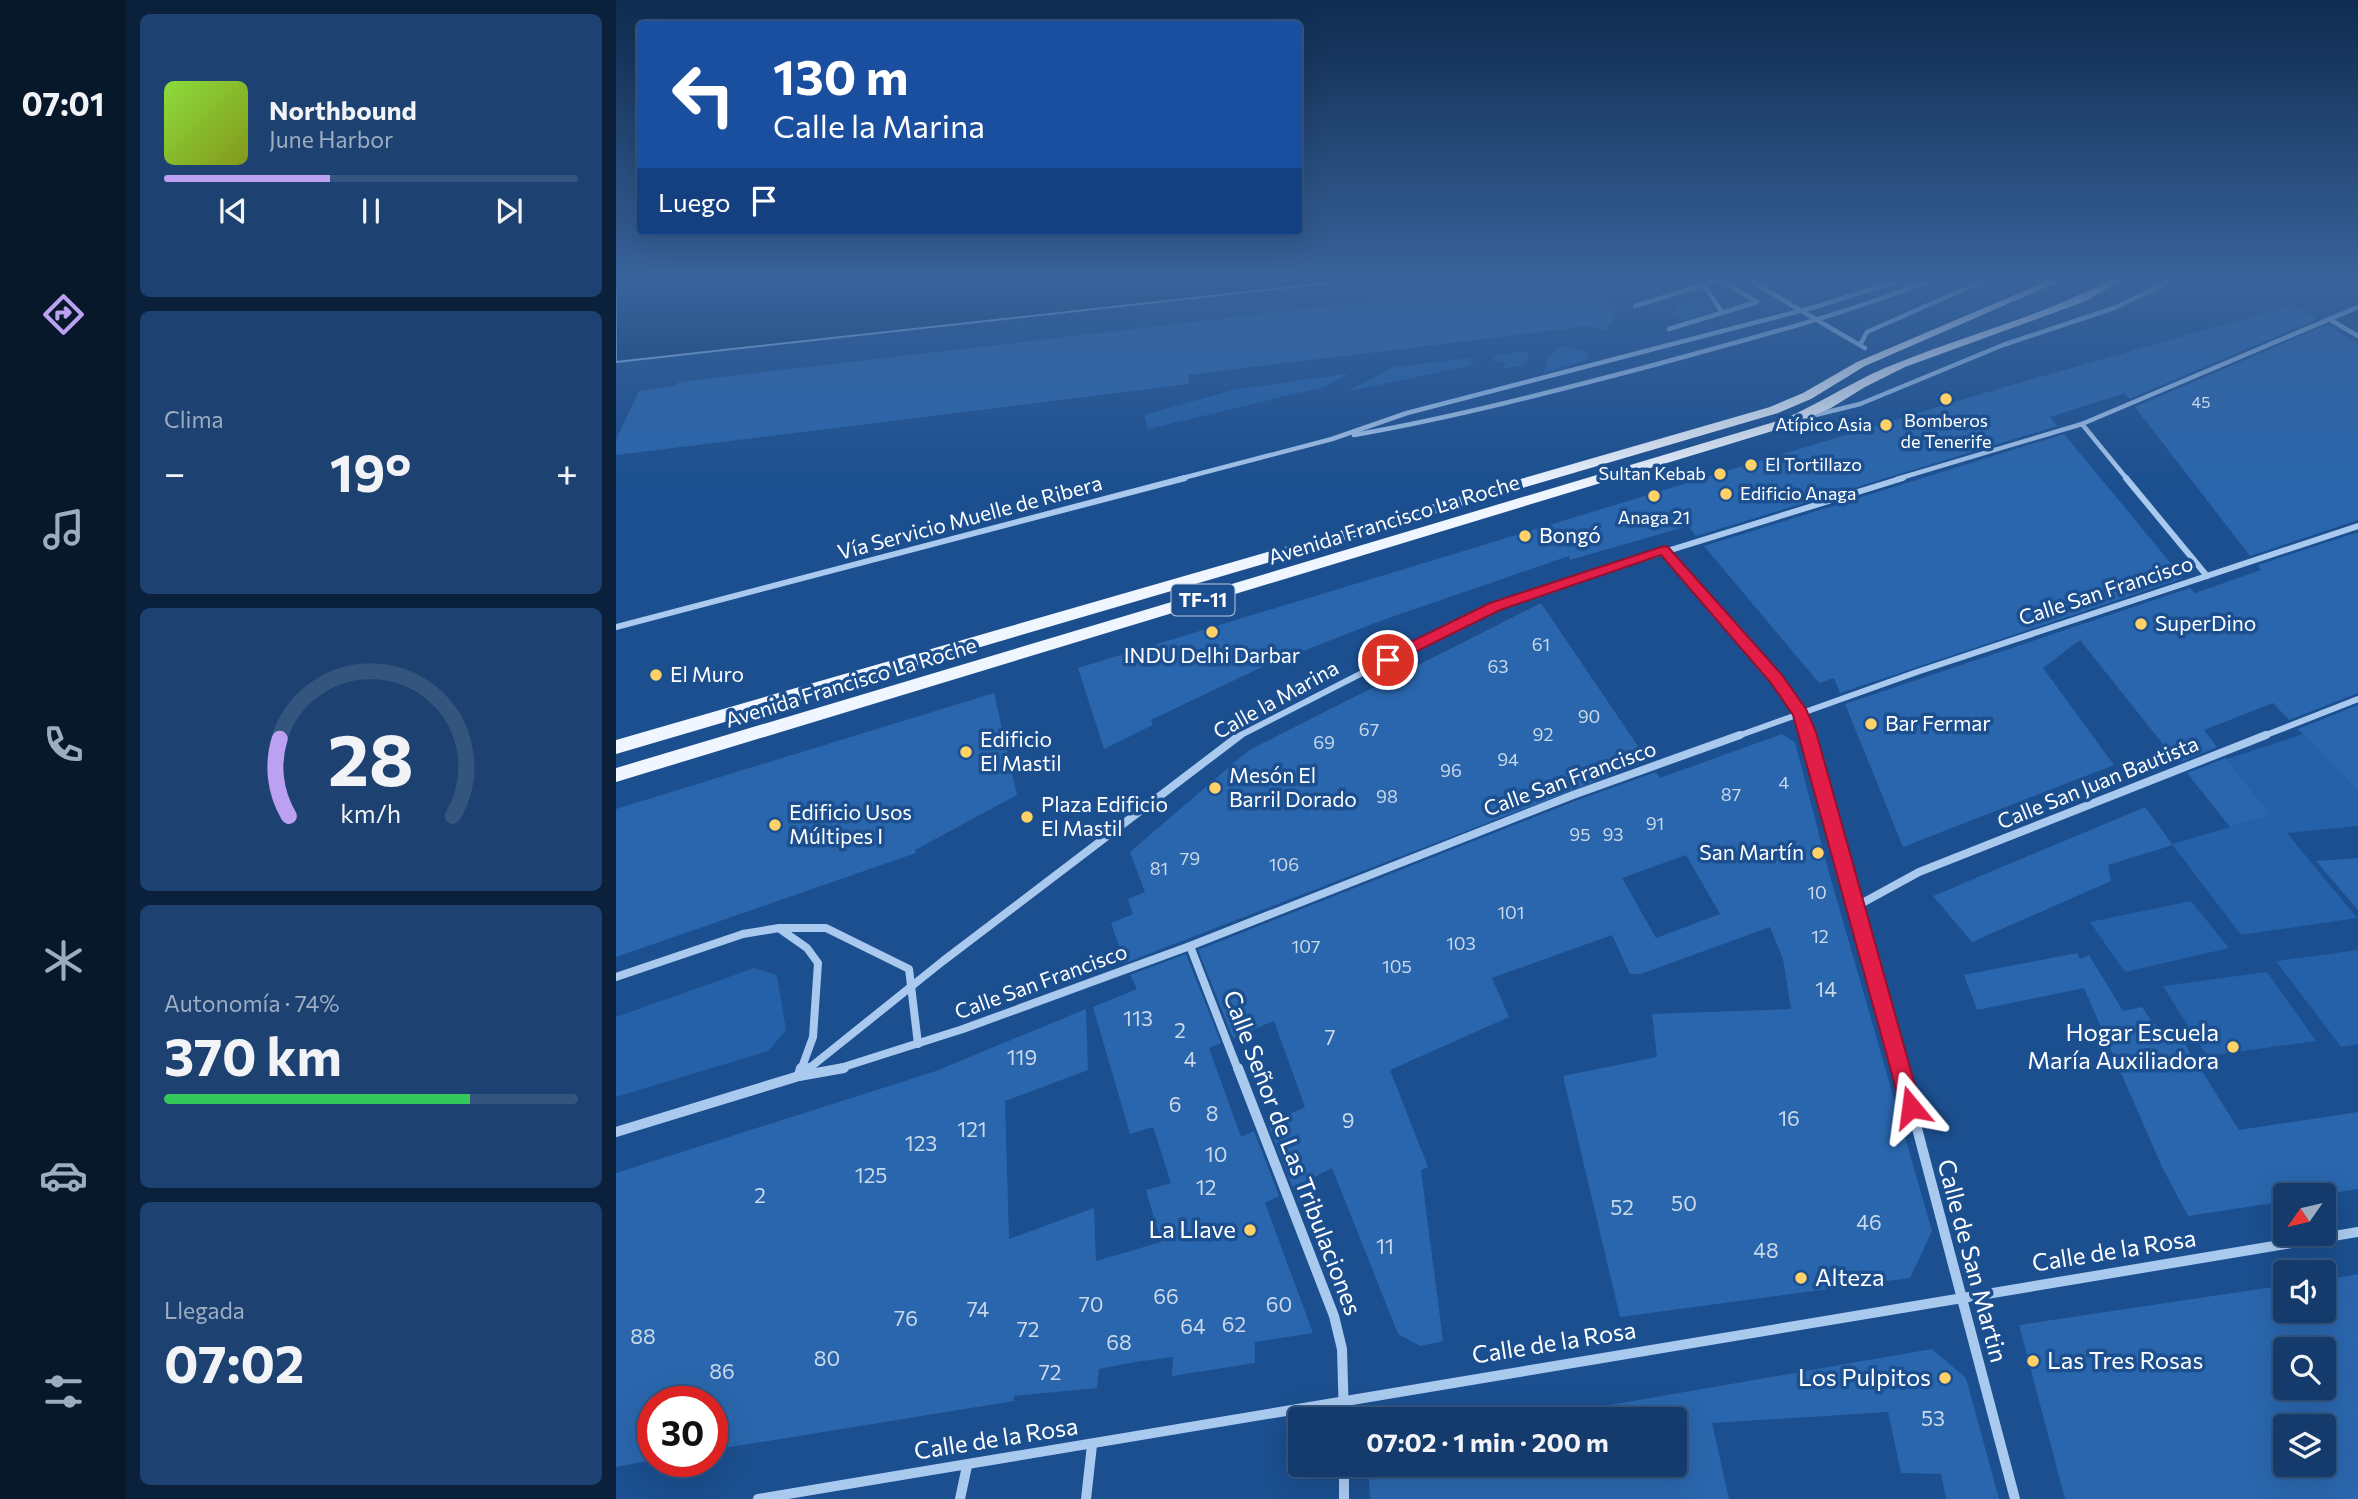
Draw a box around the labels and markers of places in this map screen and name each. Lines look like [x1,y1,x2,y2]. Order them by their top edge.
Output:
marker: Bomberos de Tenerife [1938,391,1954,407]
place label: Bomberos de Tenerife [1901,409,1991,452]
place label: Atípico Asia [1775,413,1872,435]
marker: Atípico Asia [1878,417,1894,433]
place label: El Tortillazo [1765,453,1862,475]
marker: El Tortillazo [1743,457,1759,473]
place label: Sultan Kebab [1599,462,1706,484]
marker: Sultan Kebab [1712,466,1728,482]
place label: Edificio Anaga [1740,482,1856,504]
marker: Edificio Anaga [1718,486,1734,502]
marker: Anaga 21 [1646,488,1662,504]
place label: Anaga 21 [1618,506,1690,528]
place label: Bongó [1539,522,1601,547]
marker: Bongó [1517,528,1533,544]
place label: SuperDino [2155,610,2256,635]
marker: SuperDino [2133,616,2149,632]
marker: INDU Delhi Darbar [1204,624,1220,640]
pin [1358,630,1418,690]
place label: INDU Delhi Darbar [1124,642,1300,667]
place label: El Muro [670,661,744,686]
marker: El Muro [648,667,664,683]
place label: Bar Fermar [1885,710,1991,735]
marker: Bar Fermar [1863,716,1879,732]
place label: Edificio El Mastil [980,726,1062,775]
marker: Edificio El Mastil [958,744,974,760]
place label: Mesón El Barril Dorado [1229,762,1357,811]
marker: Mesón El Barril Dorado [1207,780,1223,796]
place label: Plaza Edificio El Mastil [1041,791,1168,840]
place label: Edificio Usos Múltipes I [789,799,912,848]
marker: Plaza Edificio El Mastil [1019,809,1035,825]
marker: Edificio Usos Múltipes I [767,817,783,833]
place label: San Martín [1699,839,1804,864]
marker: San Martín [1810,845,1826,861]
place label: Hogar Escuela María Auxiliadora [2027,1017,2219,1074]
marker: Hogar Escuela María Auxiliadora [2225,1039,2241,1055]
place label: La Llave [1148,1214,1236,1243]
marker: La Llave [1242,1222,1258,1238]
place label: Alteza [1815,1262,1884,1291]
marker: Alteza [1793,1270,1809,1286]
place label: Las Tres Rosas [2047,1345,2203,1374]
marker: Las Tres Rosas [2025,1353,2041,1369]
place label: Los Pulpitos [1798,1362,1931,1391]
marker: Los Pulpitos [1937,1370,1953,1386]

